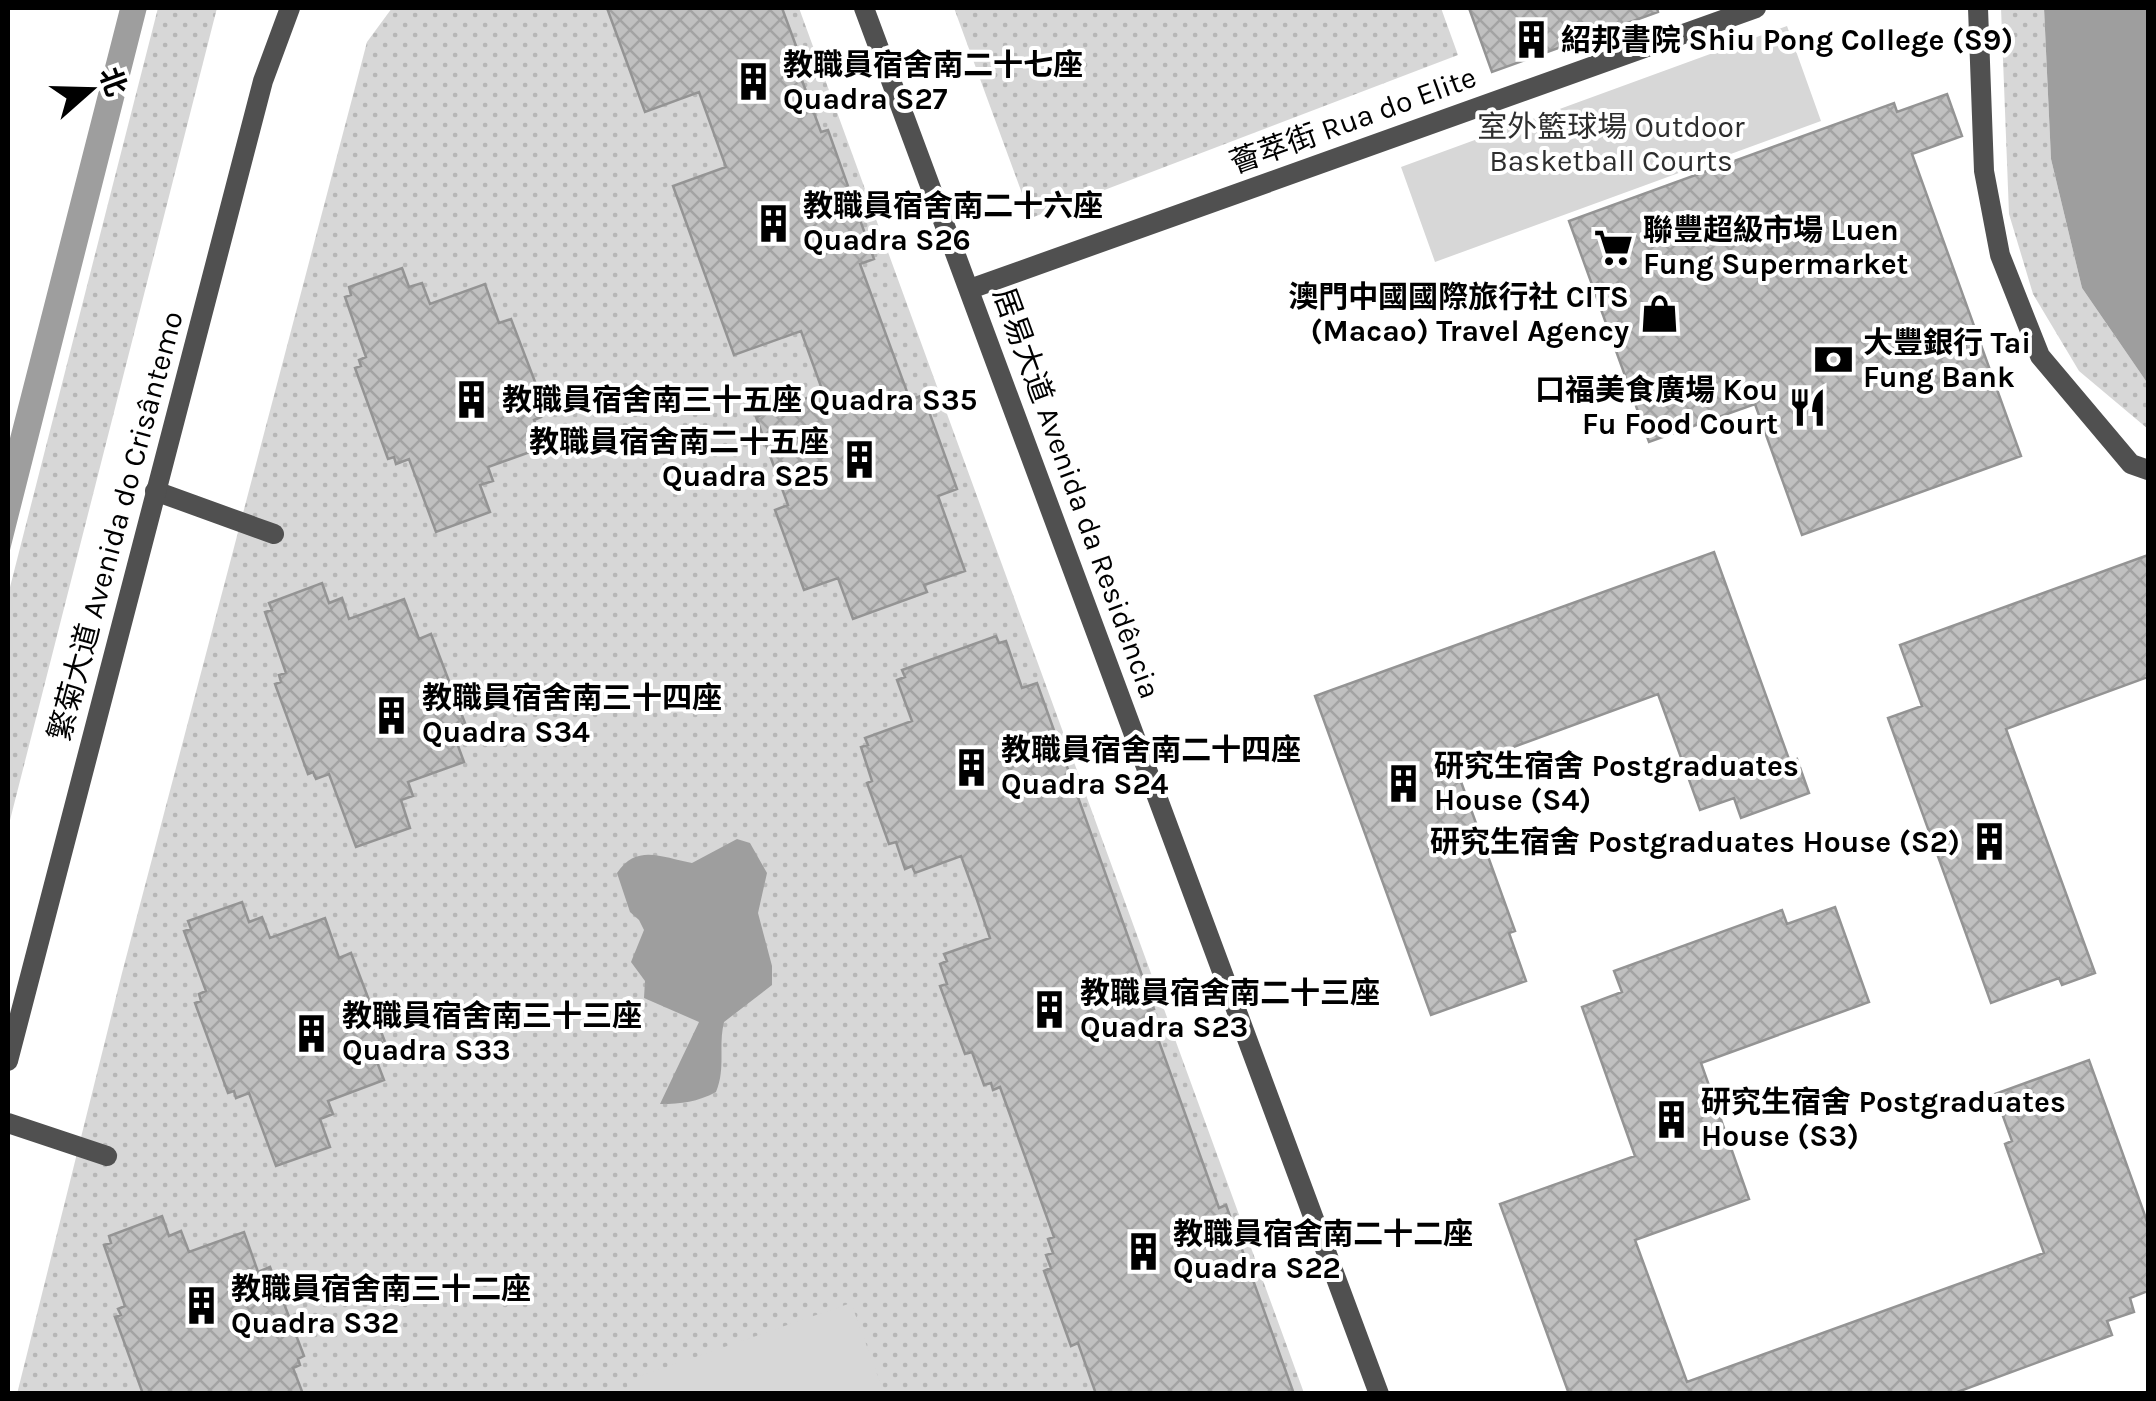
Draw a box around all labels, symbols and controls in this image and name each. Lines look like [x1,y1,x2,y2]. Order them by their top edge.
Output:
building icon: 紹邦書院 Shiu Pong College (S9) [1510,19,1552,61]
place label: 紹邦書院 Shiu Pong College (S9) [1561,22,2013,58]
north arrow [40,40,140,140]
place label: 教職員宿舍南二十七座 Quadra S27 [783,47,1083,117]
street label: 薈萃街 Rua do Elite [1225,59,1481,181]
building icon: 教職員宿舍南二十七座 Quadra S27 [732,61,774,103]
text: 北 [93,63,133,100]
park label: 室外籃球場 Outdoor Basketball Courts [1477,109,1745,179]
place label: 教職員宿舍南二十六座 Quadra S26 [803,188,1103,258]
building icon: 教職員宿舍南二十六座 Quadra S26 [752,202,794,244]
place label: 聯豐超級市場 Luen Fung Supermarket [1643,212,1909,282]
supermarket icon: 聯豐超級市場 Luen Fung Supermarket [1592,226,1634,268]
place label: 澳門中國國際旅行社 CITS (Macao) Travel Agency [1288,279,1629,349]
street label: 居易大道 Avenida da Residência [986,283,1168,703]
shop icon: 澳門中國國際旅行社 CITS (Macao) Travel Agency [1638,293,1680,335]
street label: 繁菊大道 Avenida do Crisântemo [41,307,191,745]
place label: 大豐銀行 Tai Fung Bank [1863,325,2031,395]
bank icon: 大豐銀行 Tai Fung Bank [1812,339,1854,381]
place label: 口福美食廣場 Kou Fu Food Court [1535,372,1778,442]
building icon: 教職員宿舍南三十五座 Quadra S35 [451,379,493,421]
place label: 教職員宿舍南三十五座 Quadra S35 [502,382,977,418]
restaurant icon: 口福美食廣場 Kou Fu Food Court [1787,386,1829,428]
place label: 教職員宿舍南二十五座 Quadra S25 [529,424,829,494]
building icon: 教職員宿舍南二十五座 Quadra S25 [838,438,880,480]
place label: 教職員宿舍南三十四座 Quadra S34 [422,680,722,750]
building icon: 教職員宿舍南三十四座 Quadra S34 [371,694,413,736]
place label: 教職員宿舍南二十四座 Quadra S24 [1001,732,1301,802]
building icon: 教職員宿舍南二十四座 Quadra S24 [950,746,992,788]
place label: 研究生宿舍 Postgraduates House (S4) [1434,748,1799,818]
building icon: 研究生宿舍 Postgraduates House (S4) [1383,762,1425,804]
building icon: 研究生宿舍 Postgraduates House (S2) [1969,821,2011,863]
place label: 研究生宿舍 Postgraduates House (S2) [1430,824,1960,860]
place label: 教職員宿舍南二十三座 Quadra S23 [1080,975,1380,1045]
building icon: 教職員宿舍南二十三座 Quadra S23 [1029,989,1071,1031]
place label: 教職員宿舍南三十三座 Quadra S33 [342,998,642,1068]
building icon: 教職員宿舍南三十三座 Quadra S33 [291,1012,333,1054]
place label: 研究生宿舍 Postgraduates House (S3) [1701,1084,2066,1154]
building icon: 研究生宿舍 Postgraduates House (S3) [1650,1098,1692,1140]
place label: 教職員宿舍南二十二座 Quadra S22 [1173,1216,1473,1286]
building icon: 教職員宿舍南二十二座 Quadra S22 [1122,1230,1164,1272]
place label: 教職員宿舍南三十二座 Quadra S32 [231,1271,531,1341]
building icon: 教職員宿舍南三十二座 Quadra S32 [180,1285,222,1327]

